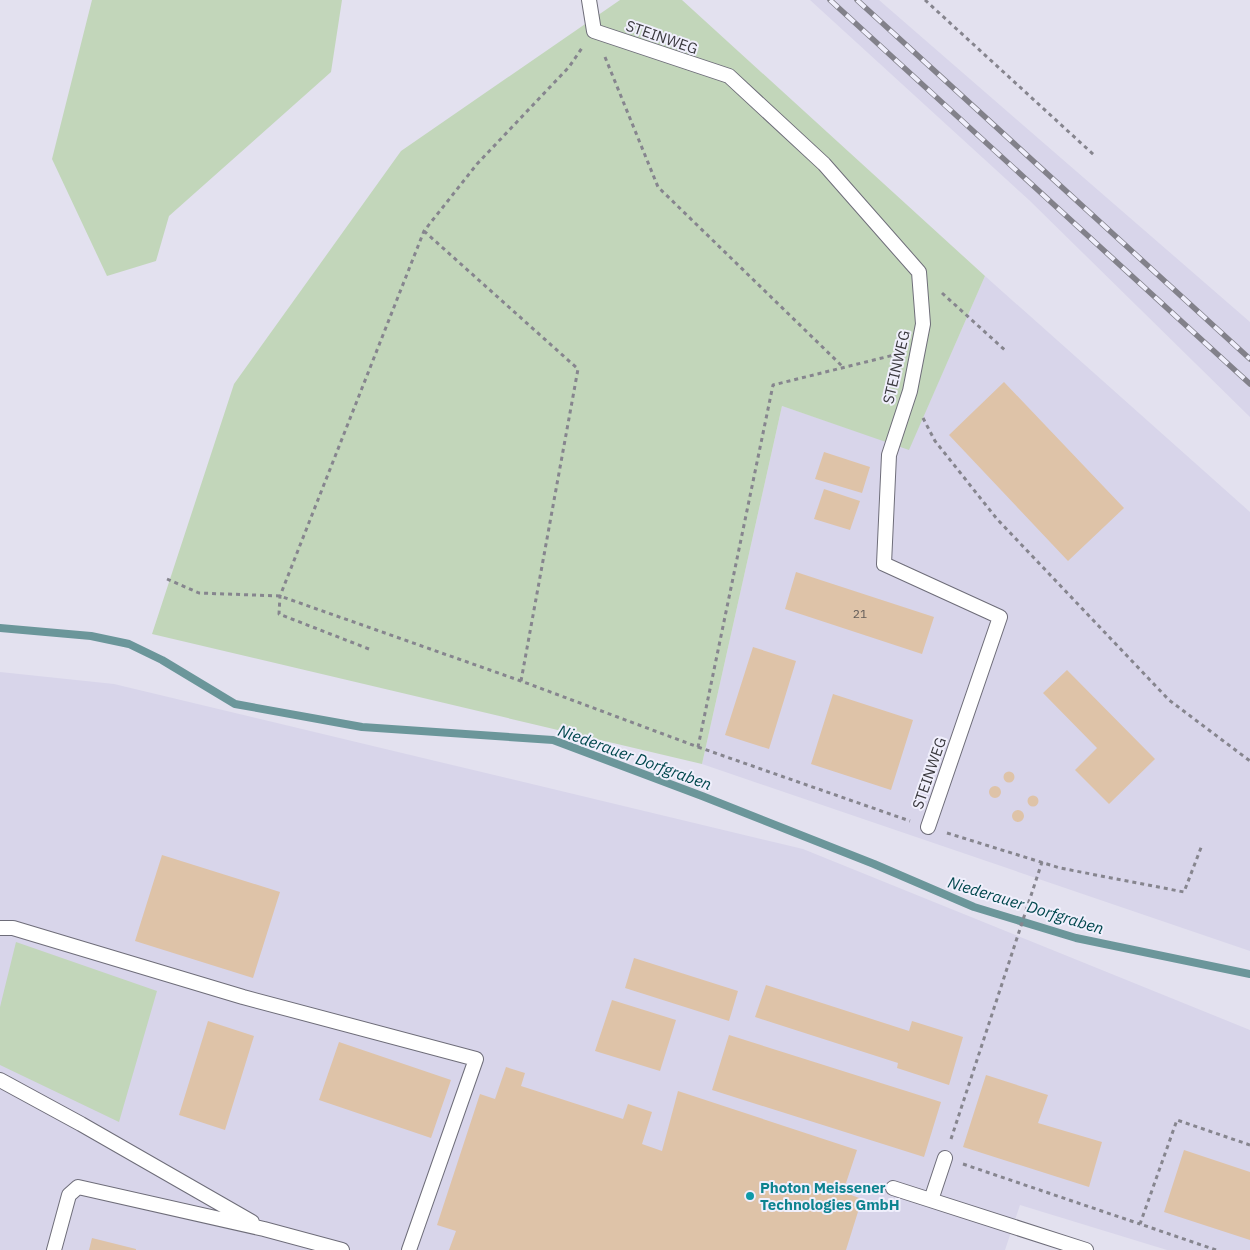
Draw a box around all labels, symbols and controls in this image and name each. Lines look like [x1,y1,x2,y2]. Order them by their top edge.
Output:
street label: STEINWEG [623,16,701,58]
street label: STEINWEG [878,328,914,406]
house number: 21 [853,606,867,621]
water label: Niederauer Dorfgraben [555,720,715,794]
street label: STEINWEG [908,734,950,812]
water label: Niederauer Dorfgraben [946,872,1106,938]
place label: Photon Meissener Technologies GmbH [760,1178,900,1214]
marker: Photon Meissener Technologies GmbH [744,1190,756,1202]

